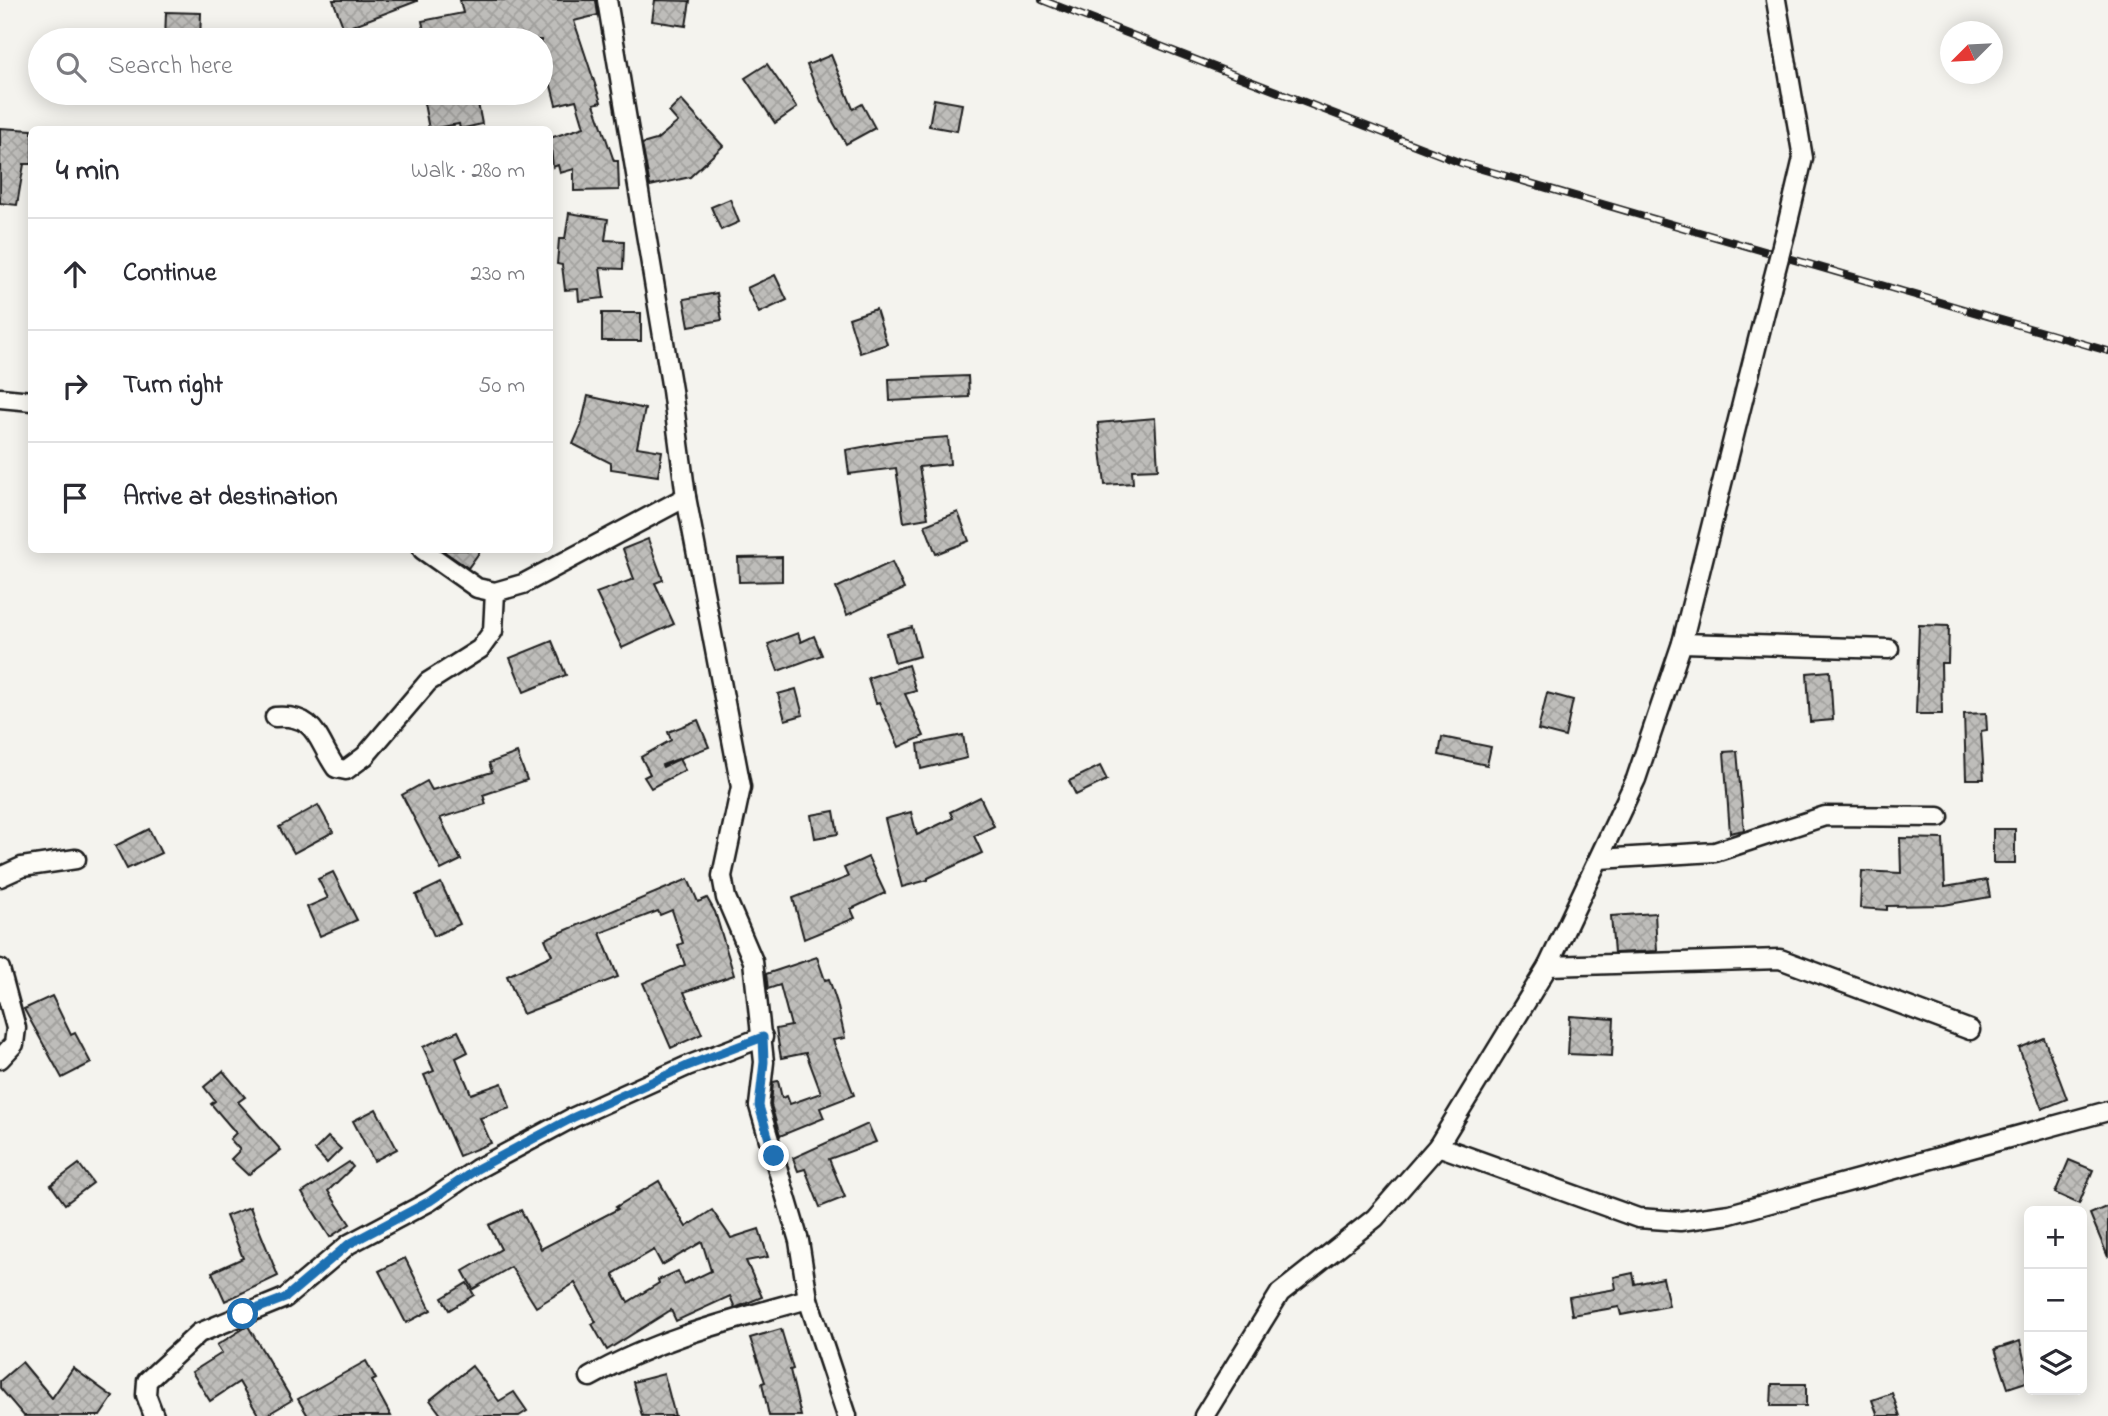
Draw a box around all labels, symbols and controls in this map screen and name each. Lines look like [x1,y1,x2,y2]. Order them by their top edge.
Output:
north arrow [1940,21,2003,84]
search box [28,28,553,105]
icon: search [52,48,90,86]
text: Search here [108,48,233,86]
text: 4 min [56,150,119,194]
text: Walk · 280 m [411,155,525,188]
icon: ahead [56,255,94,293]
text: Continue [123,255,216,293]
text: 230 m [471,258,525,291]
icon: right [56,367,94,405]
text: Turn right [123,367,223,405]
text: 50 m [478,370,525,403]
icon: arrive [56,479,94,517]
text: Arrive at destination [123,479,338,517]
route end [758,1140,789,1171]
map controls [2024,1206,2087,1395]
button: + [2024,1206,2087,1269]
button: − [2024,1269,2087,1332]
route start [227,1298,258,1329]
button: layers [2024,1332,2087,1395]

